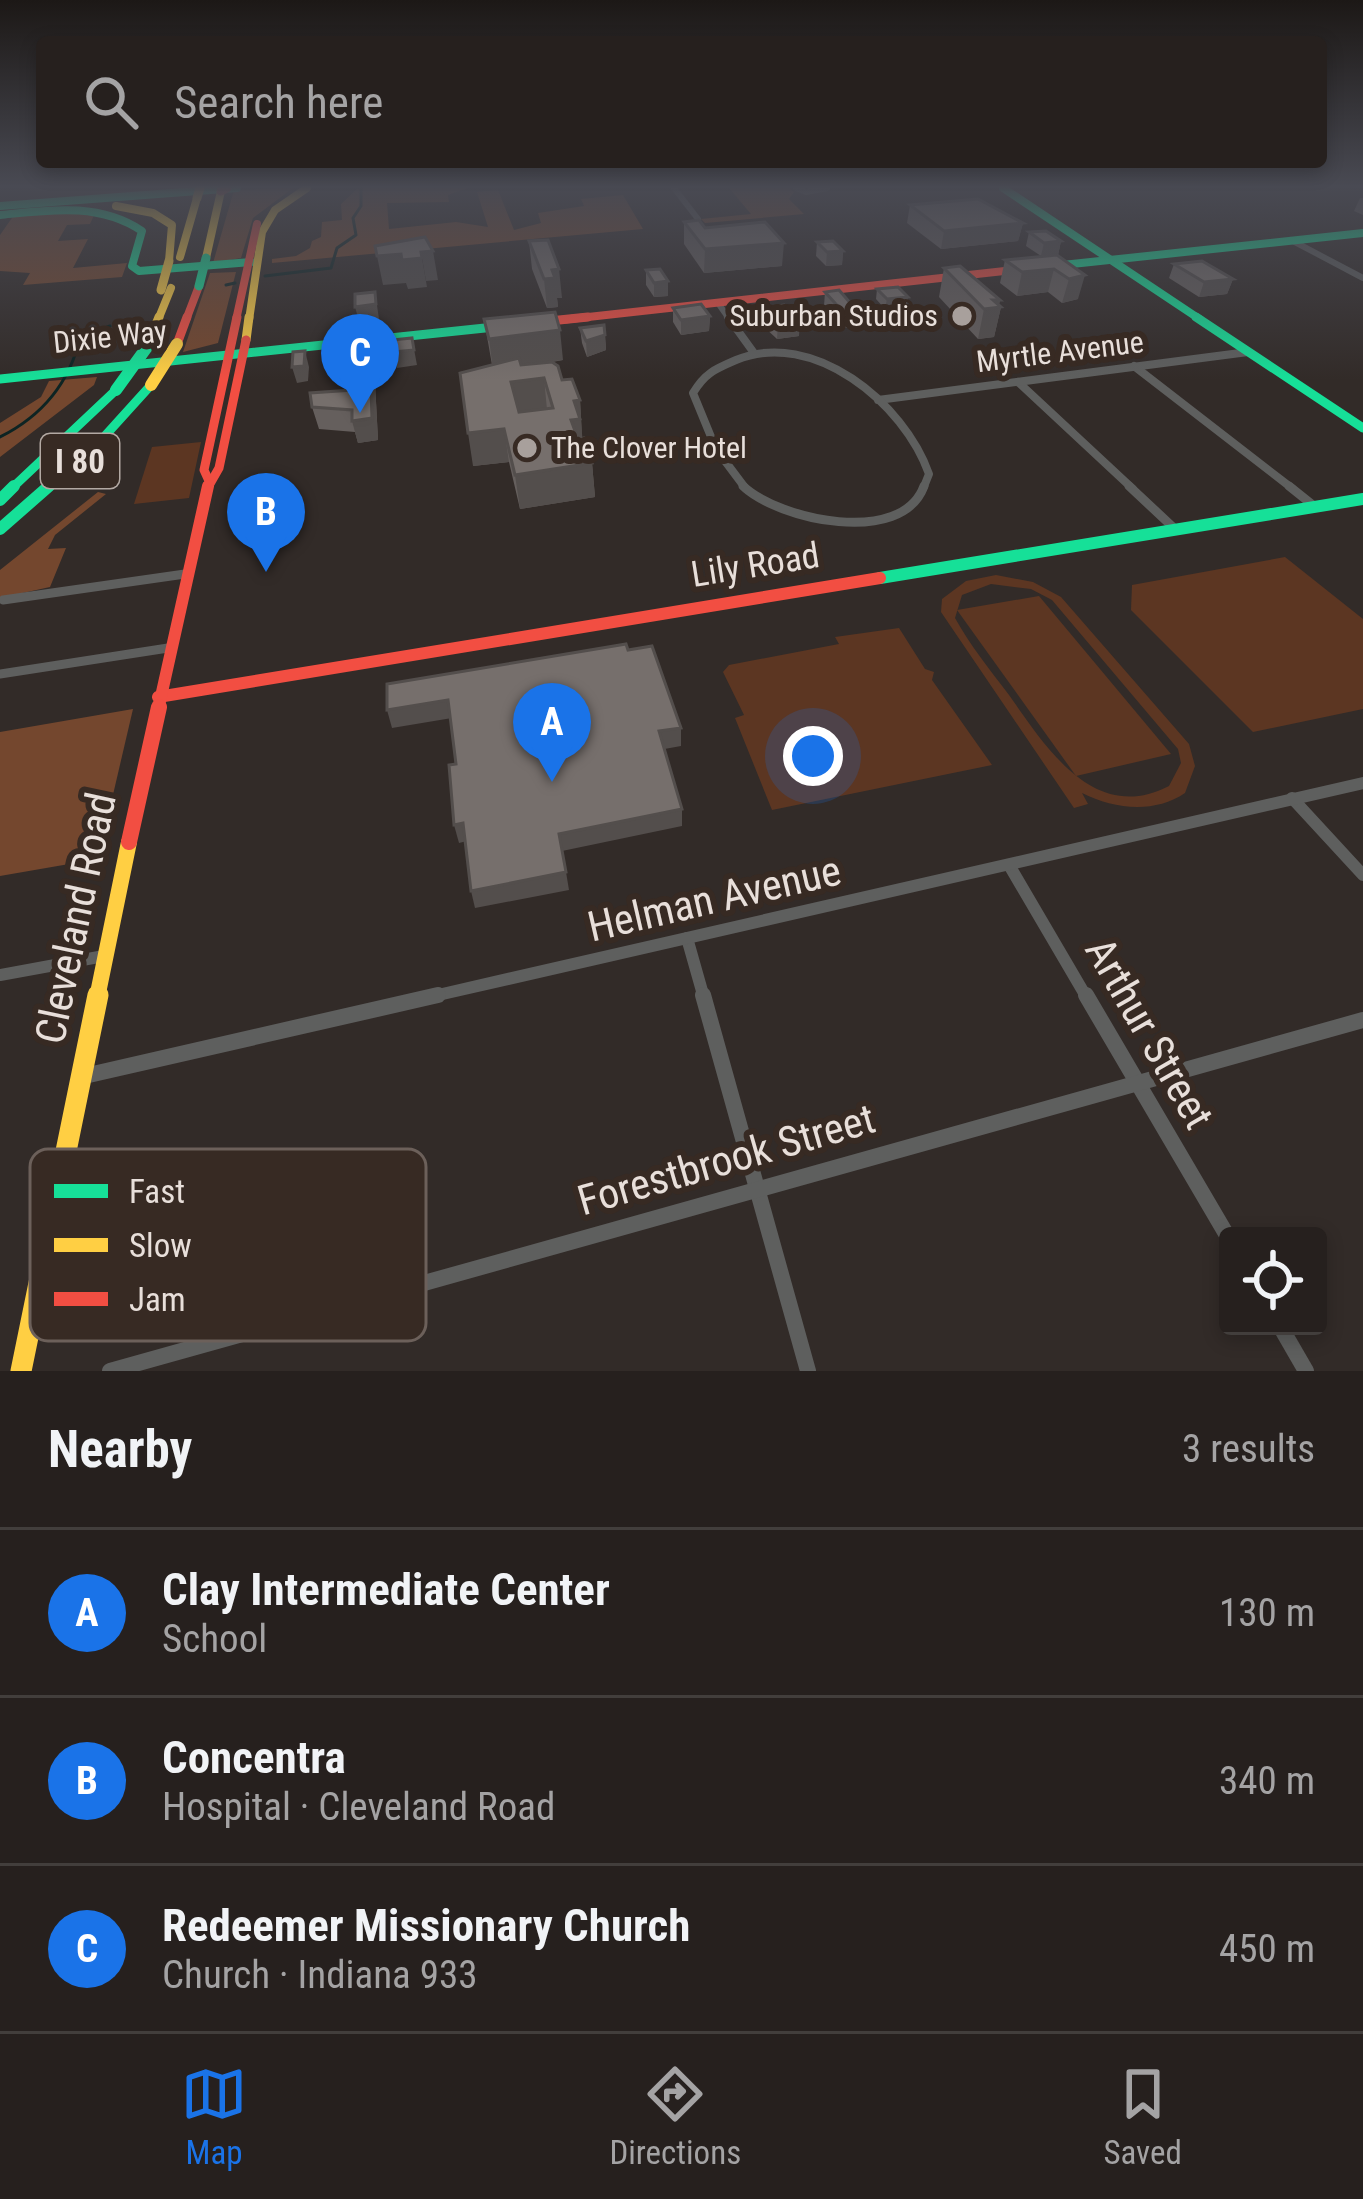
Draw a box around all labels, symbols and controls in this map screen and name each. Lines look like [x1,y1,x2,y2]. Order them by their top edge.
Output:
search box [36,36,1327,168]
icon: search [78,69,144,135]
text: Search here [174,76,383,129]
place label: Suburban Studios [729,298,938,333]
marker: Suburban Studios [949,303,975,329]
street label: Dixie Way [51,313,168,360]
pin: C [321,314,399,413]
street label: Myrtle Avenue [974,324,1145,379]
place label: The Clover Hotel [551,430,747,465]
road number: I 80 [41,434,119,488]
marker: The Clover Hotel [514,435,540,461]
pin: B [227,473,305,572]
street label: Lily Road [688,534,822,596]
pin: A [513,683,591,782]
your location [783,726,843,786]
street label: Cleveland Road [25,788,126,1048]
street label: Helman Avenue [583,846,845,951]
street label: Arthur Street [1075,929,1224,1137]
street label: Forestbrook Street [572,1094,880,1225]
legend [30,1149,426,1341]
text: Fast [129,1172,185,1211]
text: Slow [129,1226,192,1265]
map controls [1219,1227,1327,1335]
button: locate [1219,1227,1327,1335]
text: Jam [129,1280,186,1319]
text: Nearby [48,1420,192,1479]
text: 3 results [1182,1426,1315,1472]
text: Clay Intermediate Center [162,1563,610,1616]
text: A [75,1590,99,1636]
text: 130 m [1219,1590,1315,1636]
text: School [162,1616,267,1662]
text: Concentra [162,1731,346,1784]
text: B [76,1758,98,1804]
text: 340 m [1219,1758,1315,1804]
text: Hospital · Cleveland Road [162,1784,555,1830]
text: Redeemer Missionary Church [162,1899,690,1952]
text: C [76,1926,98,1972]
text: 450 m [1219,1926,1315,1972]
text: Church · Indiana 933 [162,1952,477,1998]
tab: Map [181,2061,247,2172]
tab: Directions [609,2061,741,2172]
tab: Saved [1103,2061,1182,2172]

